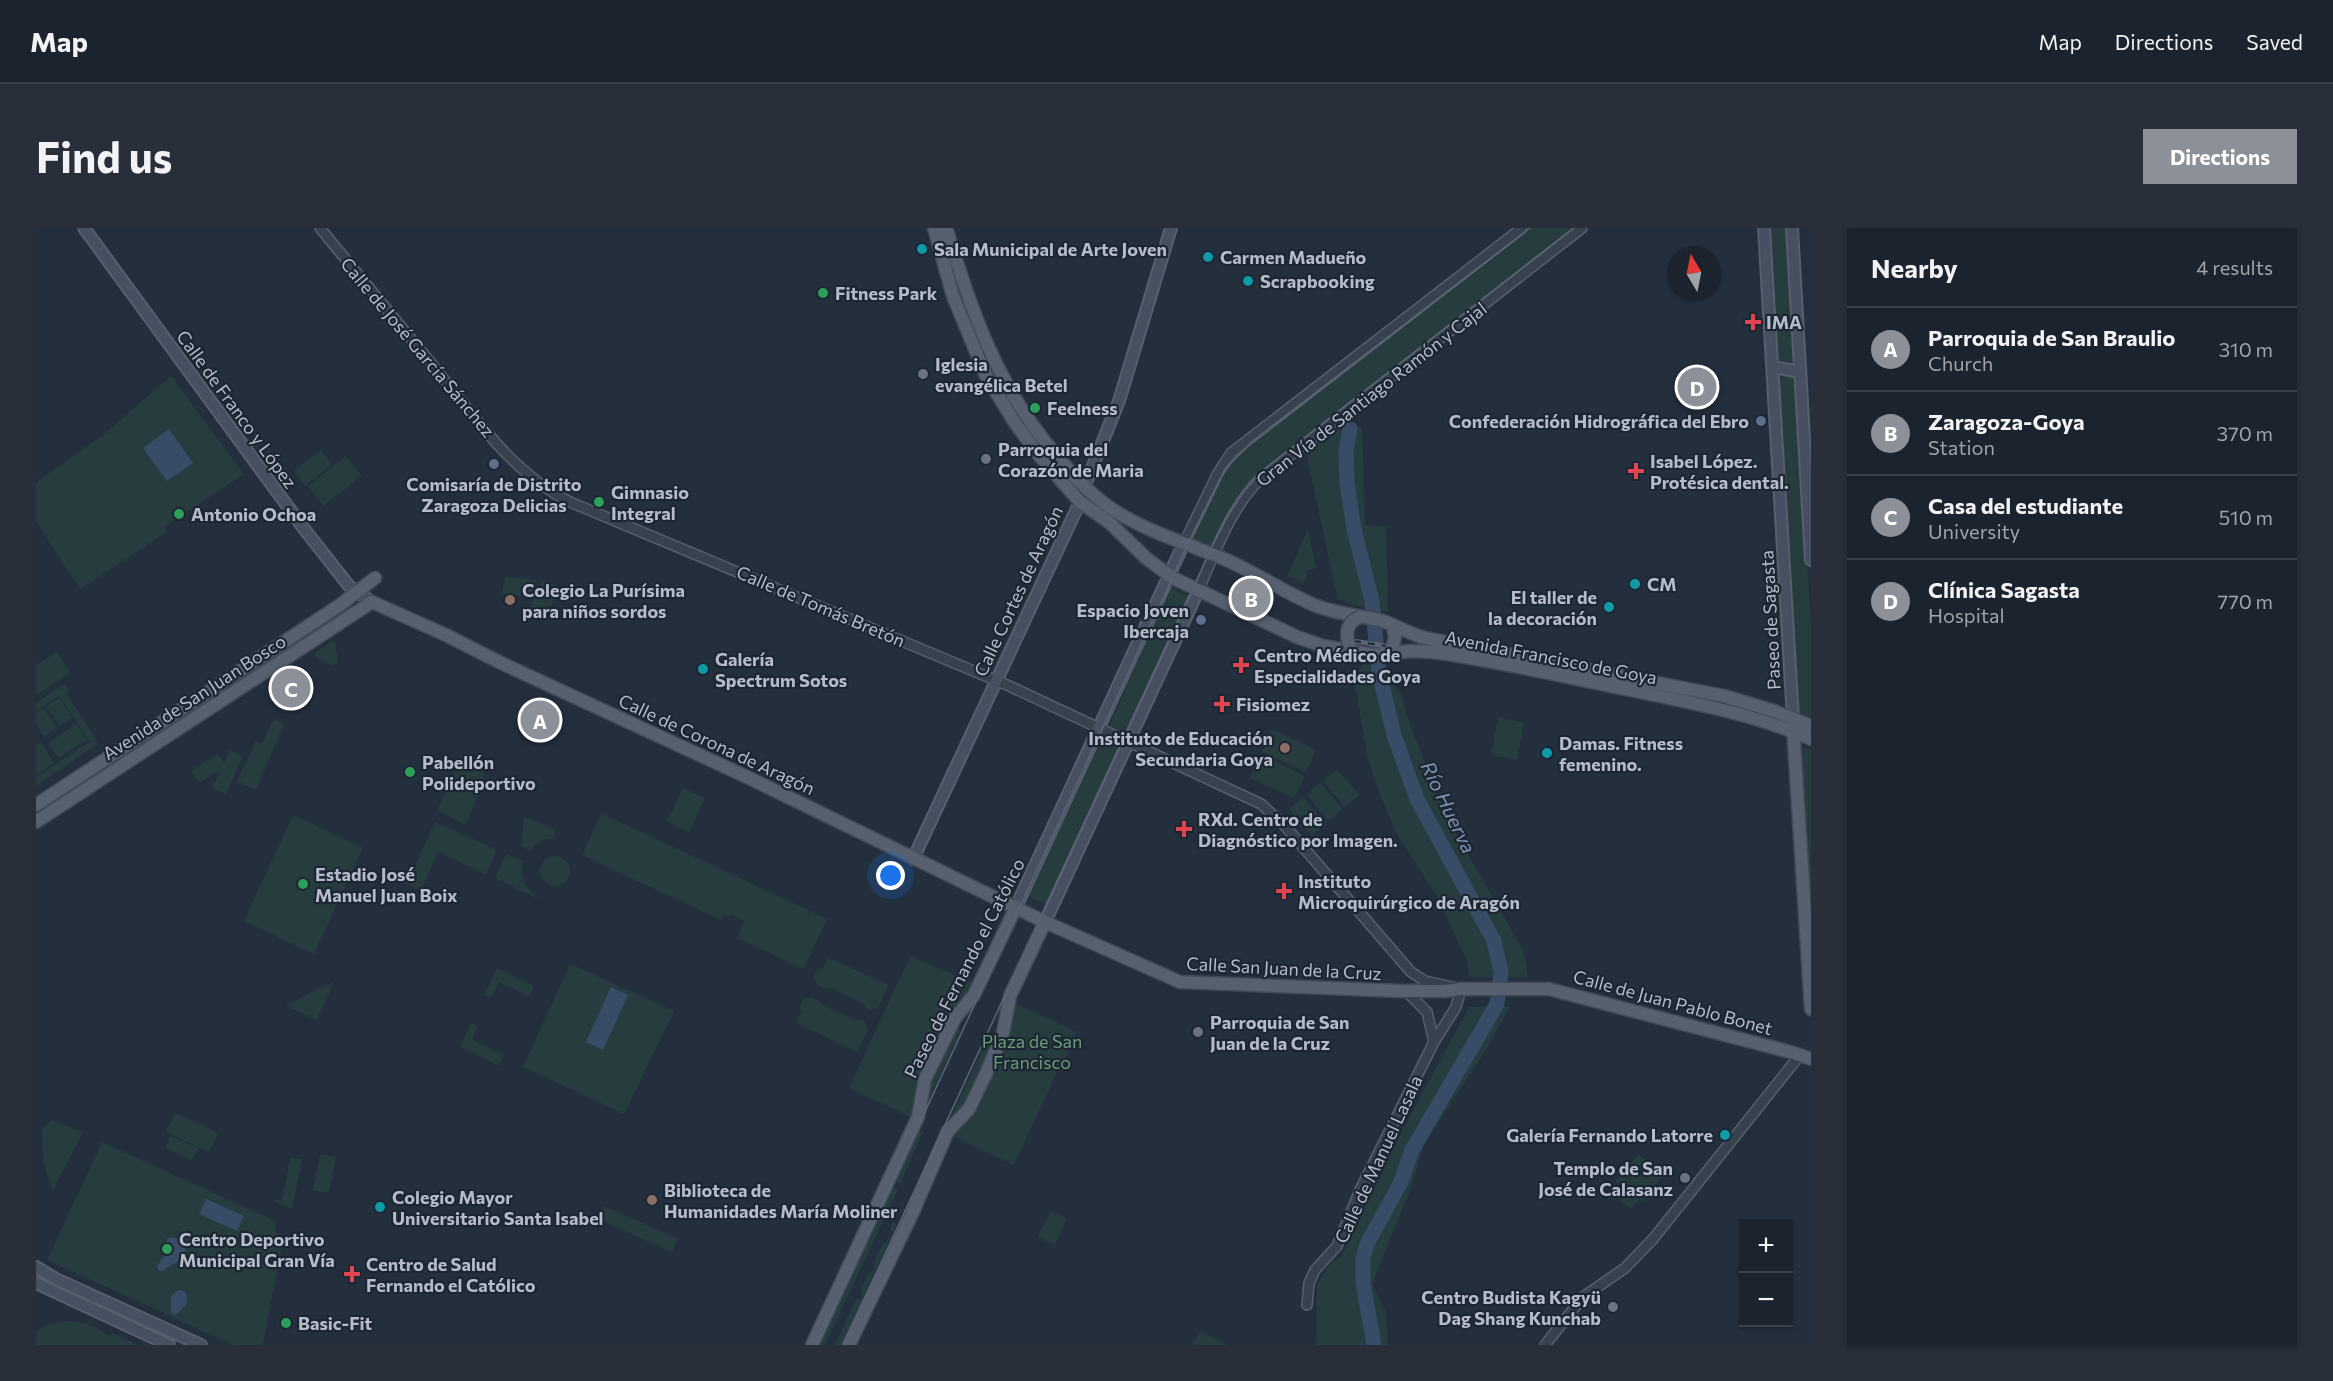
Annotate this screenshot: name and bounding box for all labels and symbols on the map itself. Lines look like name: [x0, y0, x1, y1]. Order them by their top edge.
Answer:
place label: Sala Municipal de Arte Joven: [934, 238, 1167, 260]
marker: Sala Municipal de Arte Joven: [915, 242, 929, 256]
place label: Carmen Madueño: [1220, 246, 1367, 268]
north arrow: [1667, 246, 1721, 300]
marker: Carmen Madueño: [1201, 250, 1215, 264]
street label: Calle de José García Sánchez: [336, 253, 500, 441]
place label: Scrapbooking: [1260, 270, 1375, 292]
marker: Scrapbooking: [1241, 274, 1255, 288]
place label: Fitness Park: [835, 282, 938, 304]
marker: Fitness Park: [816, 286, 830, 300]
street label: Gran Vía de Santiago Ramón y Cajal: [1251, 297, 1491, 491]
place label: IMA: [1766, 311, 1802, 333]
marker: IMA: [1744, 313, 1762, 331]
street label: Calle de Franco y López: [172, 326, 302, 492]
place label: Iglesia evangélica Betel: [935, 353, 1068, 396]
pin: D: [1678, 364, 1716, 410]
marker: Iglesia evangélica Betel: [916, 367, 930, 381]
place label: Feelness: [1047, 397, 1118, 419]
marker: Feelness: [1028, 401, 1042, 415]
place label: Confederación Hidrográfica del Ebro: [1449, 410, 1749, 432]
marker: Confederación Hidrográfica del Ebro: [1754, 414, 1768, 428]
place label: Parroquia del Corazón de Maria: [998, 438, 1144, 481]
place label: Isabel López. Protésica dental.: [1650, 450, 1789, 493]
marker: Parroquia del Corazón de Maria: [979, 452, 993, 466]
marker: Comisaría de Distrito Zaragoza Delicias: [487, 457, 501, 471]
marker: Isabel López. Protésica dental.: [1627, 462, 1645, 480]
place label: Comisaría de Distrito Zaragoza Delicias: [406, 473, 582, 516]
place label: Gimnasio Integral: [611, 481, 689, 524]
marker: Gimnasio Integral: [592, 495, 606, 509]
street label: Calle Cortes de Aragón: [969, 502, 1067, 680]
place label: Antonio Ochoa: [191, 503, 316, 525]
marker: Antonio Ochoa: [172, 507, 186, 521]
street label: Paseo de Sagasta: [1755, 550, 1785, 690]
street label: Calle de Tomás Bretón: [733, 561, 909, 651]
place label: CM: [1647, 573, 1677, 595]
pin: B: [1232, 576, 1270, 620]
marker: CM: [1628, 577, 1642, 591]
place label: Colegio La Purísima para niños sordos: [522, 579, 685, 622]
place label: El taller de la decoración: [1488, 586, 1597, 629]
marker: Colegio La Purísima para niños sordos: [503, 593, 517, 607]
place label: Espacio Joven Ibercaja: [1077, 599, 1189, 642]
marker: El taller de la decoración: [1602, 600, 1616, 614]
marker: Espacio Joven Ibercaja: [1194, 613, 1208, 627]
street label: Avenida Francisco de Goya: [1443, 626, 1659, 688]
street label: Avenida de San Juan Bosco: [98, 630, 290, 764]
place label: Centro Médico de Especialidades Goya: [1254, 644, 1421, 687]
place label: Galería Spectrum Sotos: [715, 648, 847, 691]
marker: Centro Médico de Especialidades Goya: [1232, 656, 1250, 674]
marker: Galería Spectrum Sotos: [696, 662, 710, 676]
pin: C: [272, 666, 310, 710]
street label: Calle de Corona de Aragón: [615, 689, 819, 799]
place label: Fisiomez: [1236, 693, 1310, 715]
marker: Fisiomez: [1213, 695, 1231, 713]
pin: A: [520, 698, 560, 742]
place label: Instituto de Educación Secundaria Goya: [1088, 727, 1273, 770]
place label: Damas. Fitness femenino.: [1559, 732, 1683, 775]
marker: Instituto de Educación Secundaria Goya: [1278, 741, 1292, 755]
marker: Damas. Fitness femenino.: [1540, 746, 1554, 760]
place label: Pabellón Polideportivo: [422, 751, 536, 794]
water label: Río Huerva: [1416, 757, 1482, 857]
marker: Pabellón Polideportivo: [403, 765, 417, 779]
place label: RXd. Centro de Diagnóstico por Imagen.: [1198, 808, 1398, 851]
marker: RXd. Centro de Diagnóstico por Imagen.: [1175, 820, 1193, 838]
street label: Paseo de Fernando el Católico: [899, 855, 1029, 1081]
your location: [876, 861, 905, 890]
place label: Estadio José Manuel Juan Boix: [315, 863, 457, 906]
place label: Instituto Microquirúrgico de Aragón: [1298, 870, 1520, 913]
marker: Estadio José Manuel Juan Boix: [296, 877, 310, 891]
marker: Instituto Microquirúrgico de Aragón: [1275, 882, 1293, 900]
street label: Calle San Juan de la Cruz: [1186, 952, 1382, 984]
street label: Calle de Juan Pablo Bonet: [1571, 965, 1775, 1039]
place label: Parroquia de San Juan de la Cruz: [1210, 1011, 1349, 1054]
marker: Parroquia de San Juan de la Cruz: [1191, 1025, 1205, 1039]
park label: Plaza de San Francisco: [982, 1030, 1082, 1073]
street label: Calle de Manuel Lasala: [1329, 1072, 1427, 1246]
place label: Galería Fernando Latorre: [1506, 1124, 1713, 1146]
marker: Galería Fernando Latorre: [1718, 1128, 1732, 1142]
place label: Templo de San José de Calasanz: [1538, 1157, 1673, 1200]
marker: Templo de San José de Calasanz: [1678, 1171, 1692, 1185]
place label: Biblioteca de Humanidades María Moliner: [664, 1179, 898, 1222]
place label: Colegio Mayor Universitario Santa Isabel: [392, 1186, 604, 1229]
marker: Biblioteca de Humanidades María Moliner: [645, 1193, 659, 1207]
marker: Colegio Mayor Universitario Santa Isabel: [373, 1200, 387, 1214]
place label: Centro Deportivo Municipal Gran Vía: [179, 1228, 335, 1271]
marker: Centro Deportivo Municipal Gran Vía: [160, 1242, 174, 1256]
place label: Centro de Salud Fernando el Católico: [366, 1253, 536, 1296]
marker: Centro de Salud Fernando el Católico: [343, 1265, 361, 1283]
place label: Centro Budista Kagyü Dag Shang Kunchab: [1421, 1286, 1601, 1329]
marker: Centro Budista Kagyü Dag Shang Kunchab: [1606, 1300, 1620, 1314]
place label: Basic-Fit: [298, 1312, 373, 1334]
marker: Basic-Fit: [279, 1316, 293, 1330]

